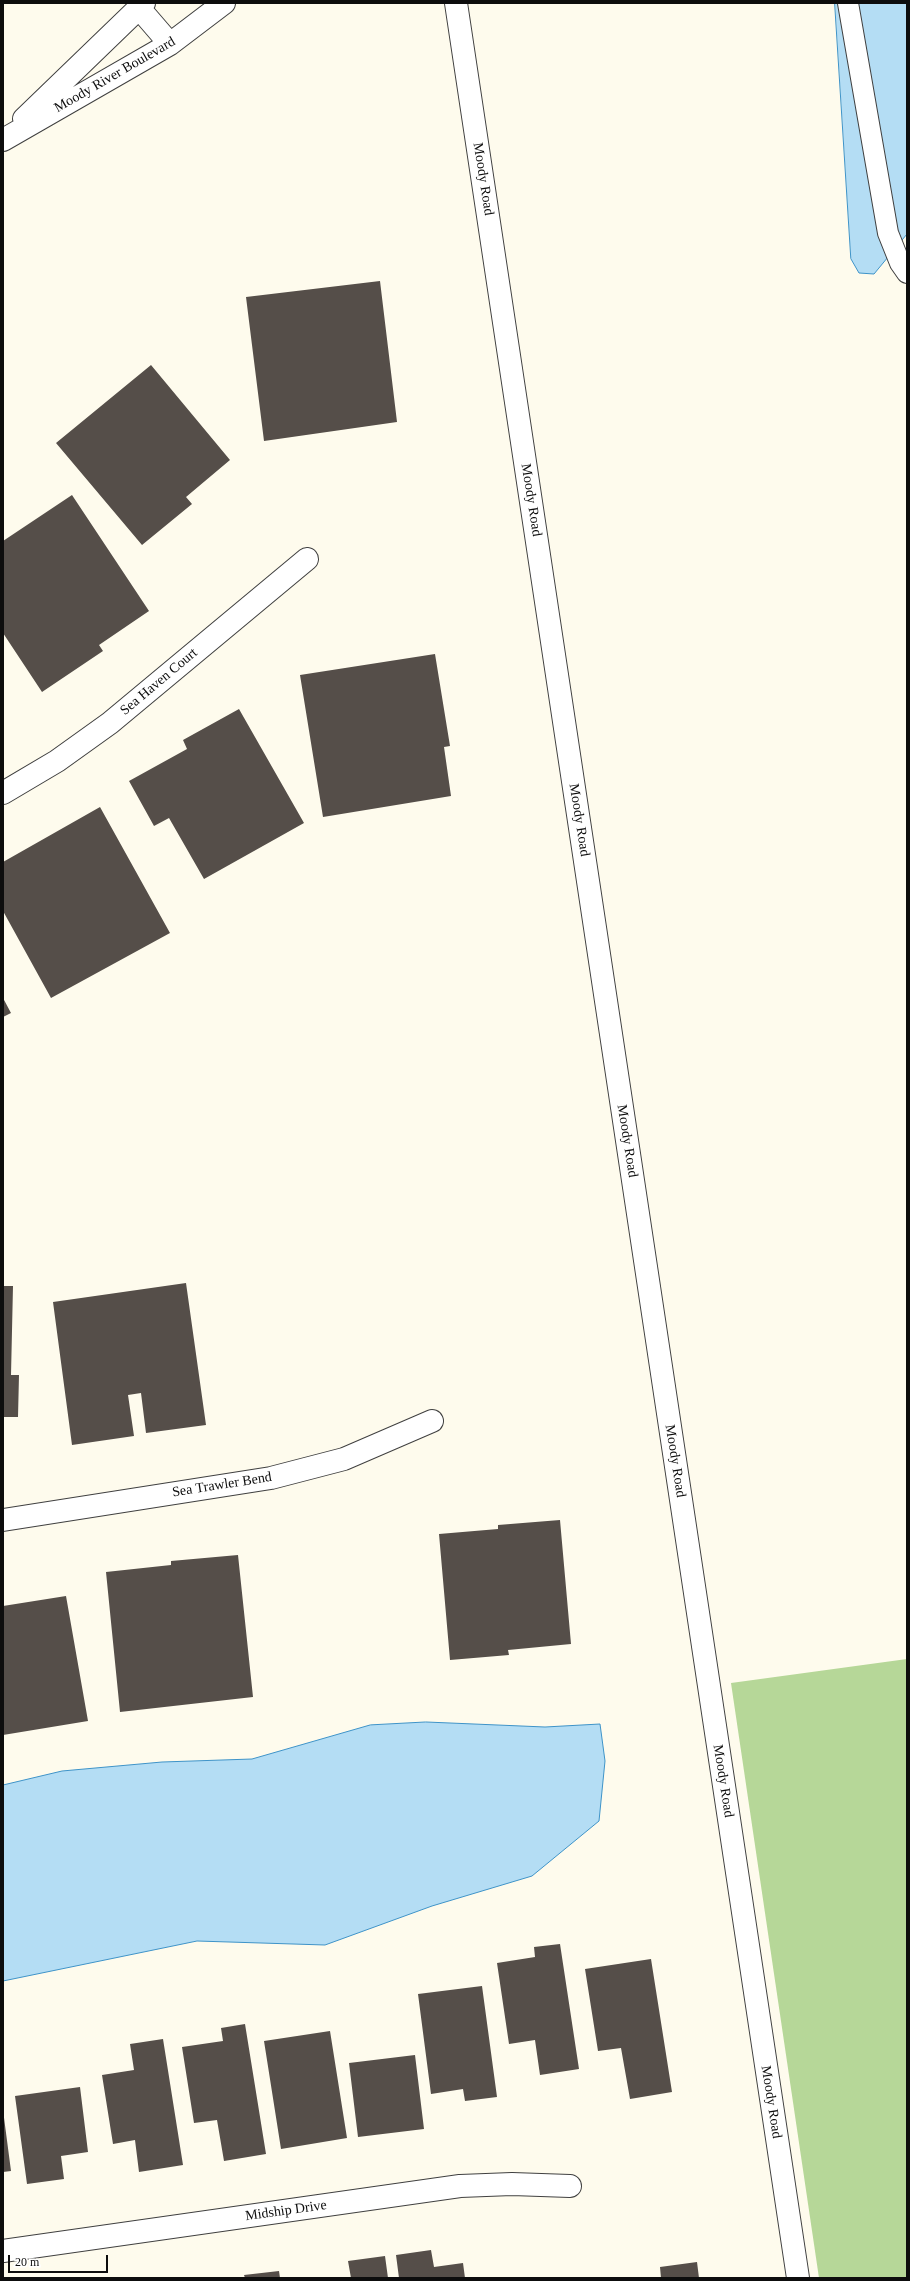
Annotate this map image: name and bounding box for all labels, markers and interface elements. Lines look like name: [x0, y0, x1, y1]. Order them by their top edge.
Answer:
street label: Moody River Boulevard: [52, 34, 178, 116]
street label: Moody Road: [469, 141, 497, 217]
street label: Moody Road: [517, 462, 545, 538]
street label: Sea Haven Court: [117, 645, 201, 719]
street label: Moody Road: [565, 782, 593, 858]
street label: Moody Road: [613, 1103, 641, 1179]
street label: Moody Road: [661, 1423, 689, 1499]
street label: Sea Trawler Bend: [171, 1469, 273, 1501]
street label: Moody Road: [709, 1743, 737, 1819]
street label: Moody Road: [757, 2064, 785, 2140]
street label: Midship Drive: [244, 2197, 328, 2225]
scale bar: [10, 2247, 110, 2273]
text: 20 m: [15, 2255, 39, 2269]

